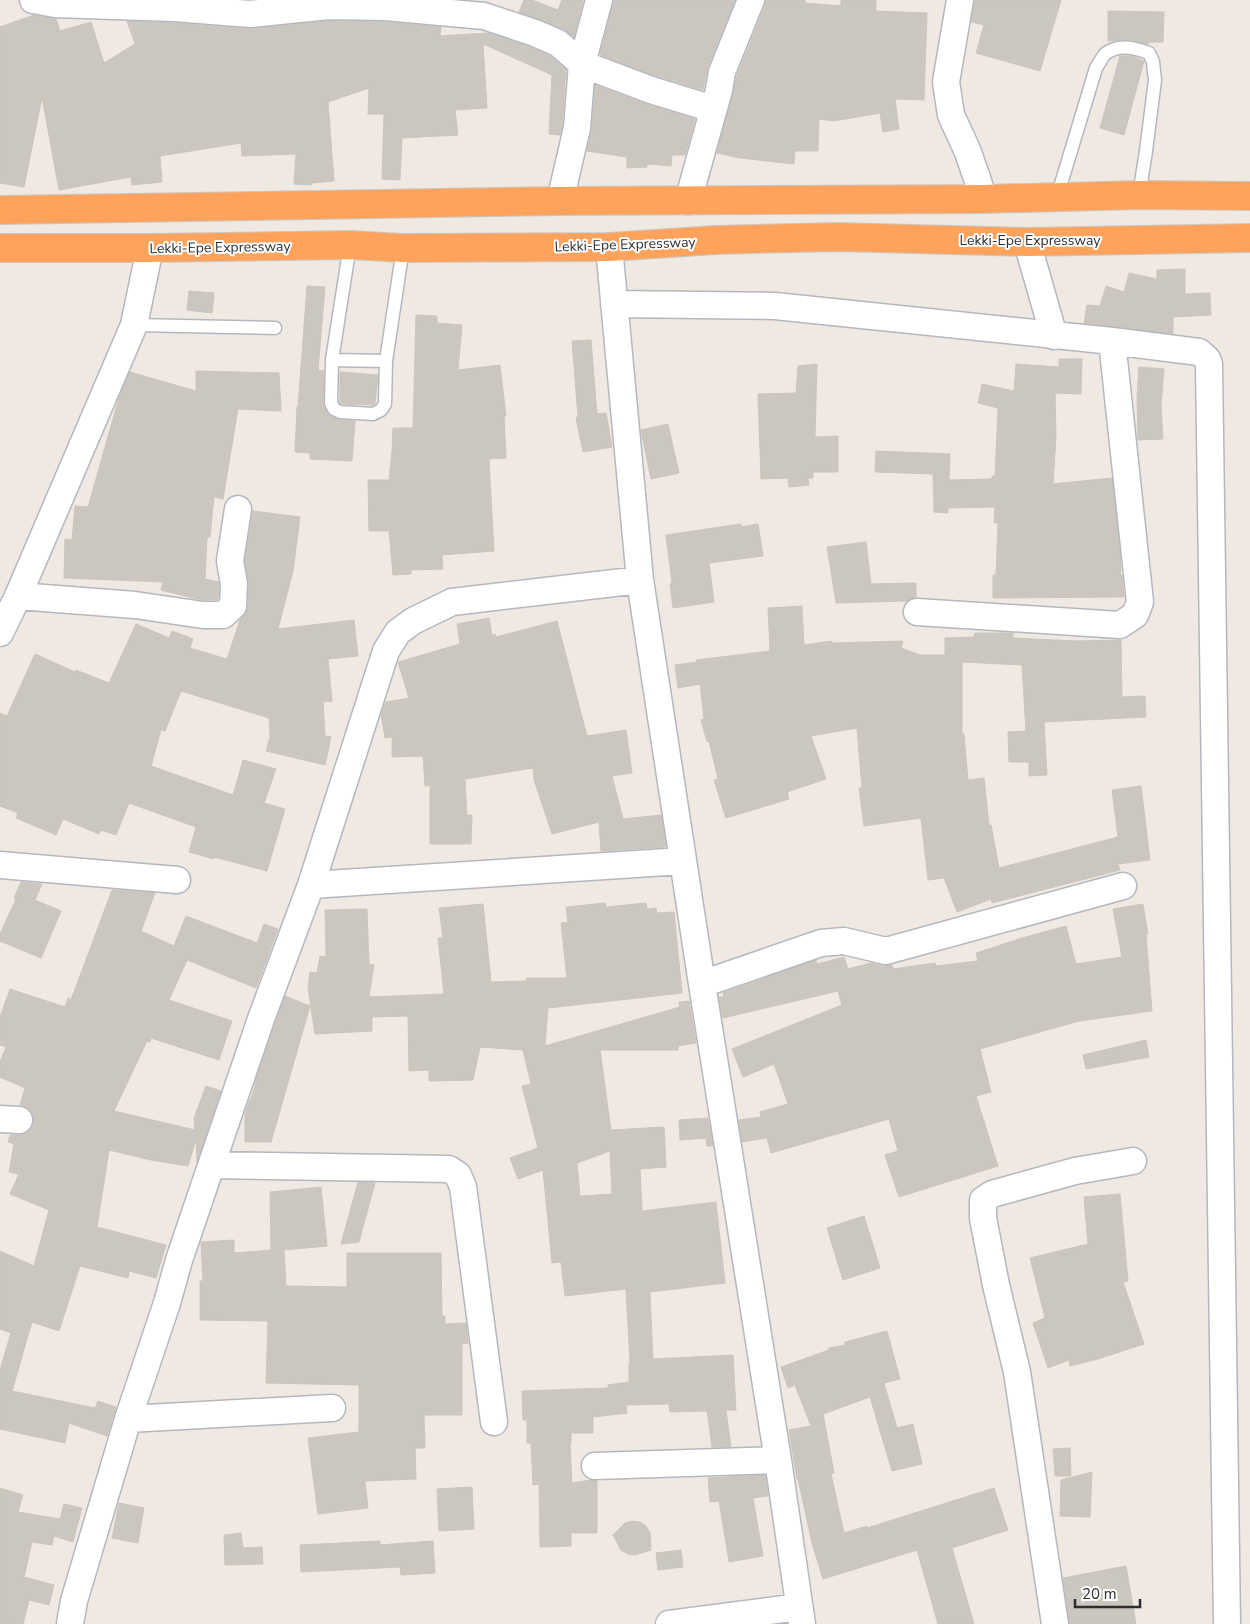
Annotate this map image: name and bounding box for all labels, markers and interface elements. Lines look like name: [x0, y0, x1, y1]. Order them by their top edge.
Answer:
street label: Lekki-Epe Expressway: [959, 231, 1101, 250]
street label: Lekki-Epe Expressway: [554, 233, 697, 256]
street label: Lekki-Epe Expressway: [149, 237, 292, 258]
scale bar: [1075, 1576, 1140, 1608]
text: 20 m: [1082, 1584, 1117, 1604]

